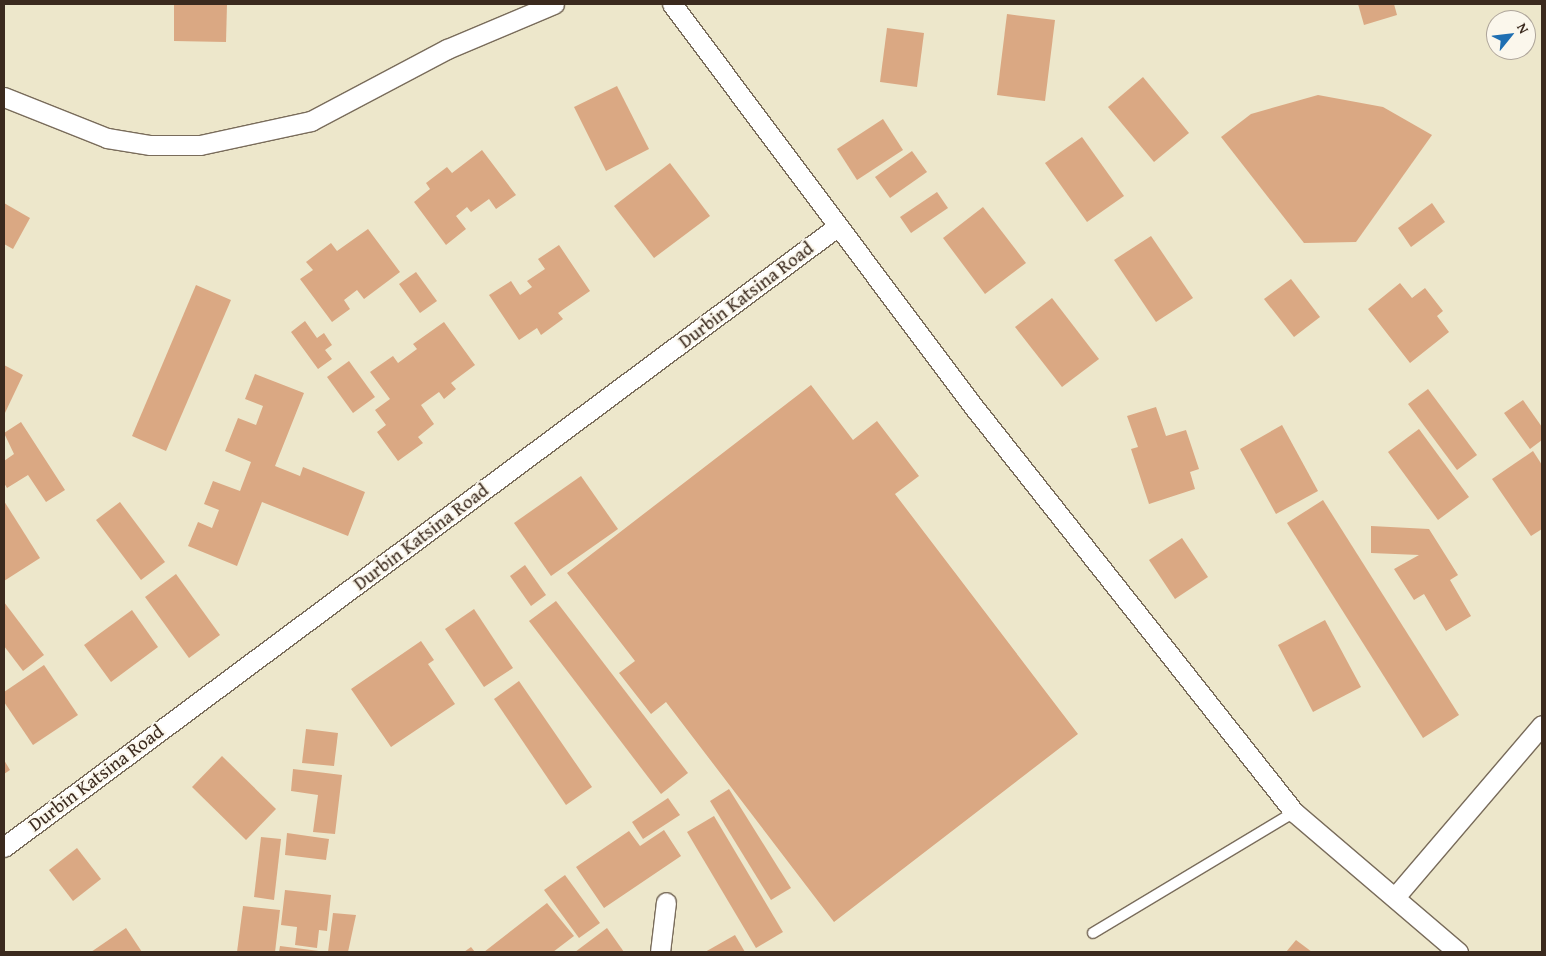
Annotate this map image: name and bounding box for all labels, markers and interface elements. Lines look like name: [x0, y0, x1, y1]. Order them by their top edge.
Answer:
north arrow: [1486, 10, 1536, 60]
text: N: [1512, 19, 1534, 37]
street label: Durbin Katsina Road: [674, 237, 818, 353]
street label: Durbin Katsina Road: [349, 479, 493, 595]
street label: Durbin Katsina Road: [24, 720, 168, 836]

